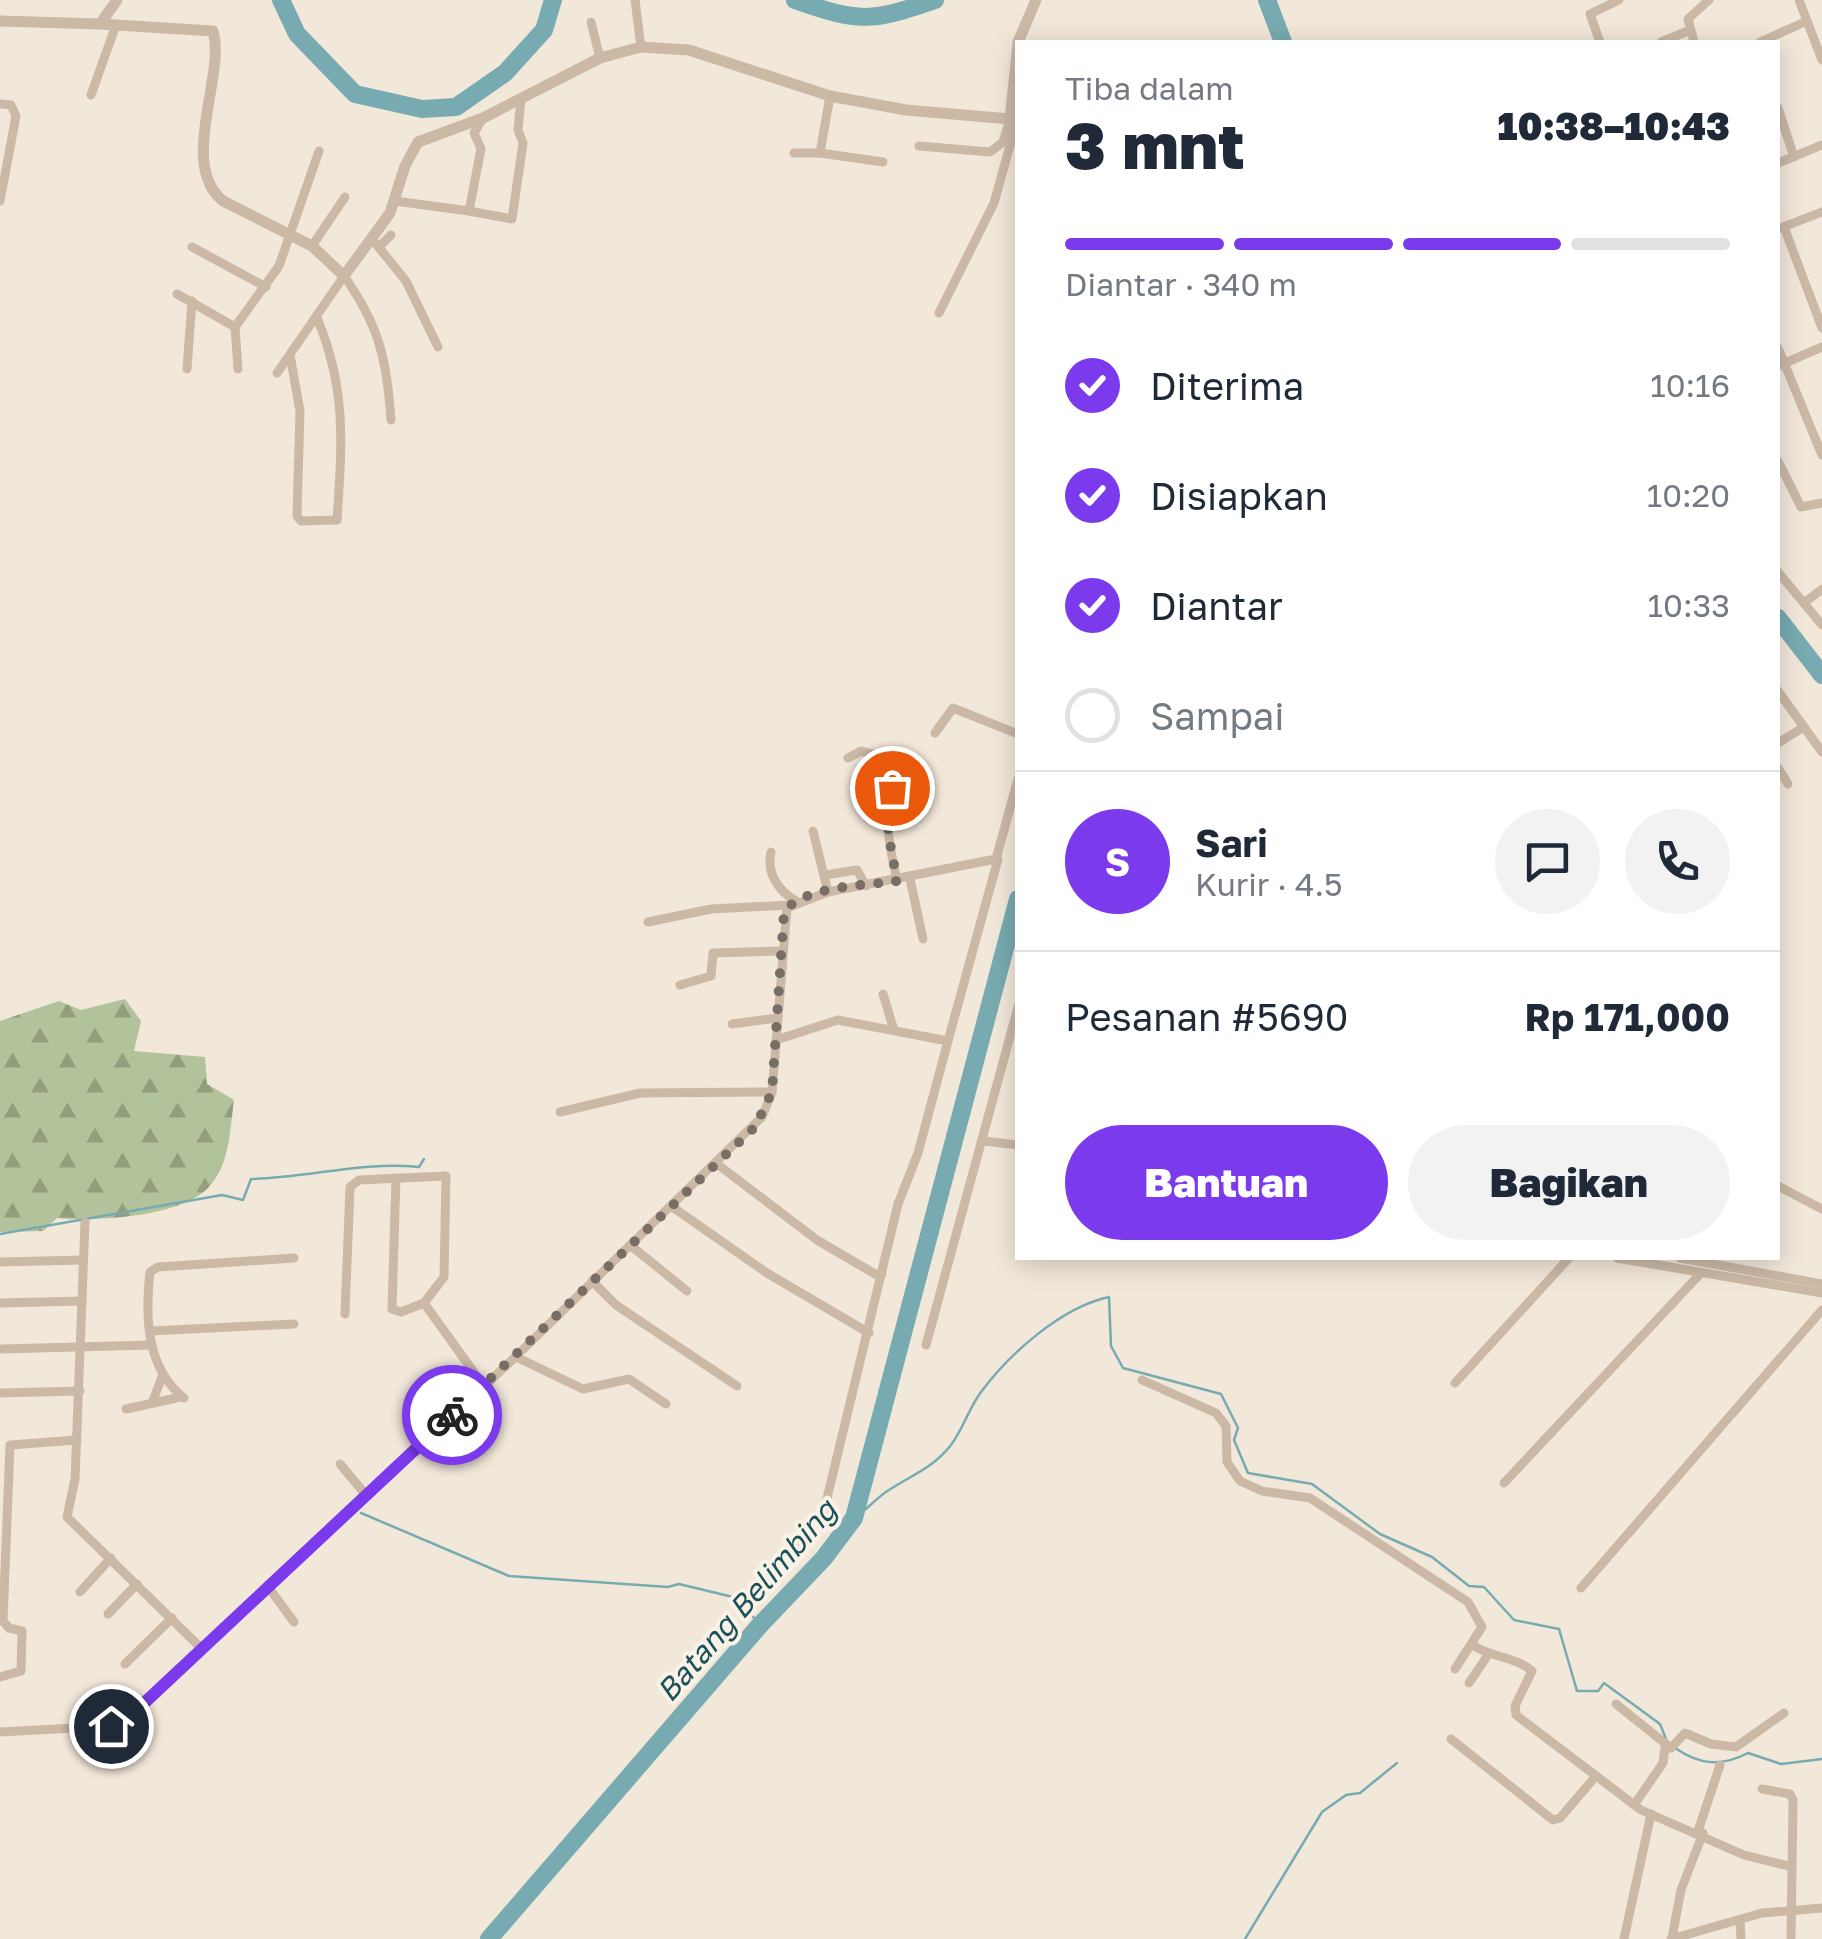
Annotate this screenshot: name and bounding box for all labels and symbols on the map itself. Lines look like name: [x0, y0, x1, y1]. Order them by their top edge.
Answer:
pin: [850, 746, 935, 831]
courier: [402, 1365, 502, 1465]
water label: Batang Belimbing: [649, 1490, 845, 1708]
pin: [69, 1684, 154, 1769]

